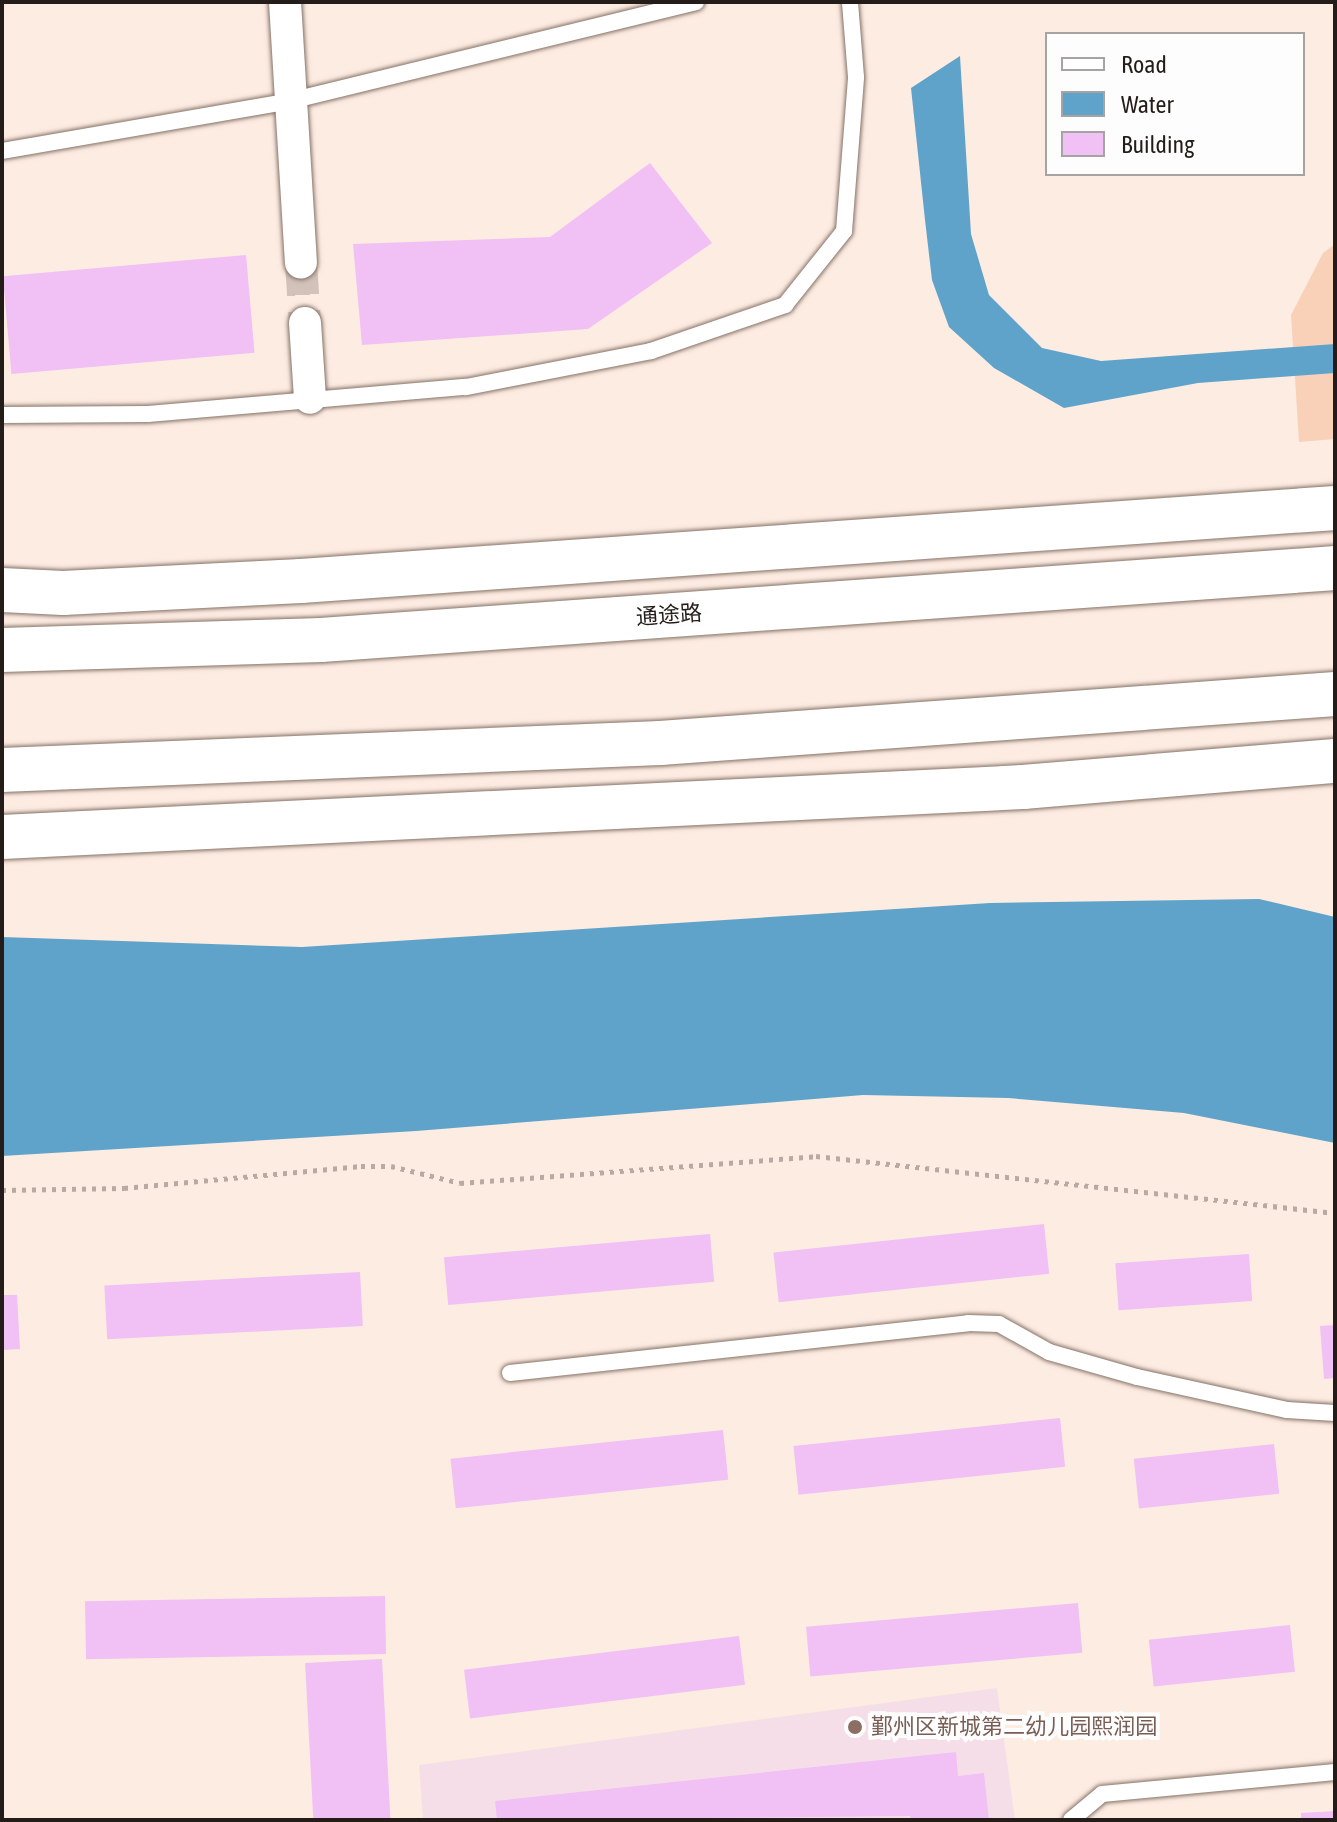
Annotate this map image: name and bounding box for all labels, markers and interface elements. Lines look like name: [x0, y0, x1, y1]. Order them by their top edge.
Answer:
legend: [1045, 32, 1305, 176]
text: Road: [1121, 51, 1167, 78]
text: Water: [1121, 91, 1174, 118]
text: Building: [1121, 131, 1194, 158]
street label: 通途路: [635, 600, 703, 630]
place label: 鄞州区新城第二幼儿园熙润园: [871, 1714, 1157, 1740]
marker: 鄞州区新城第二幼儿园熙润园: [846, 1718, 864, 1736]

